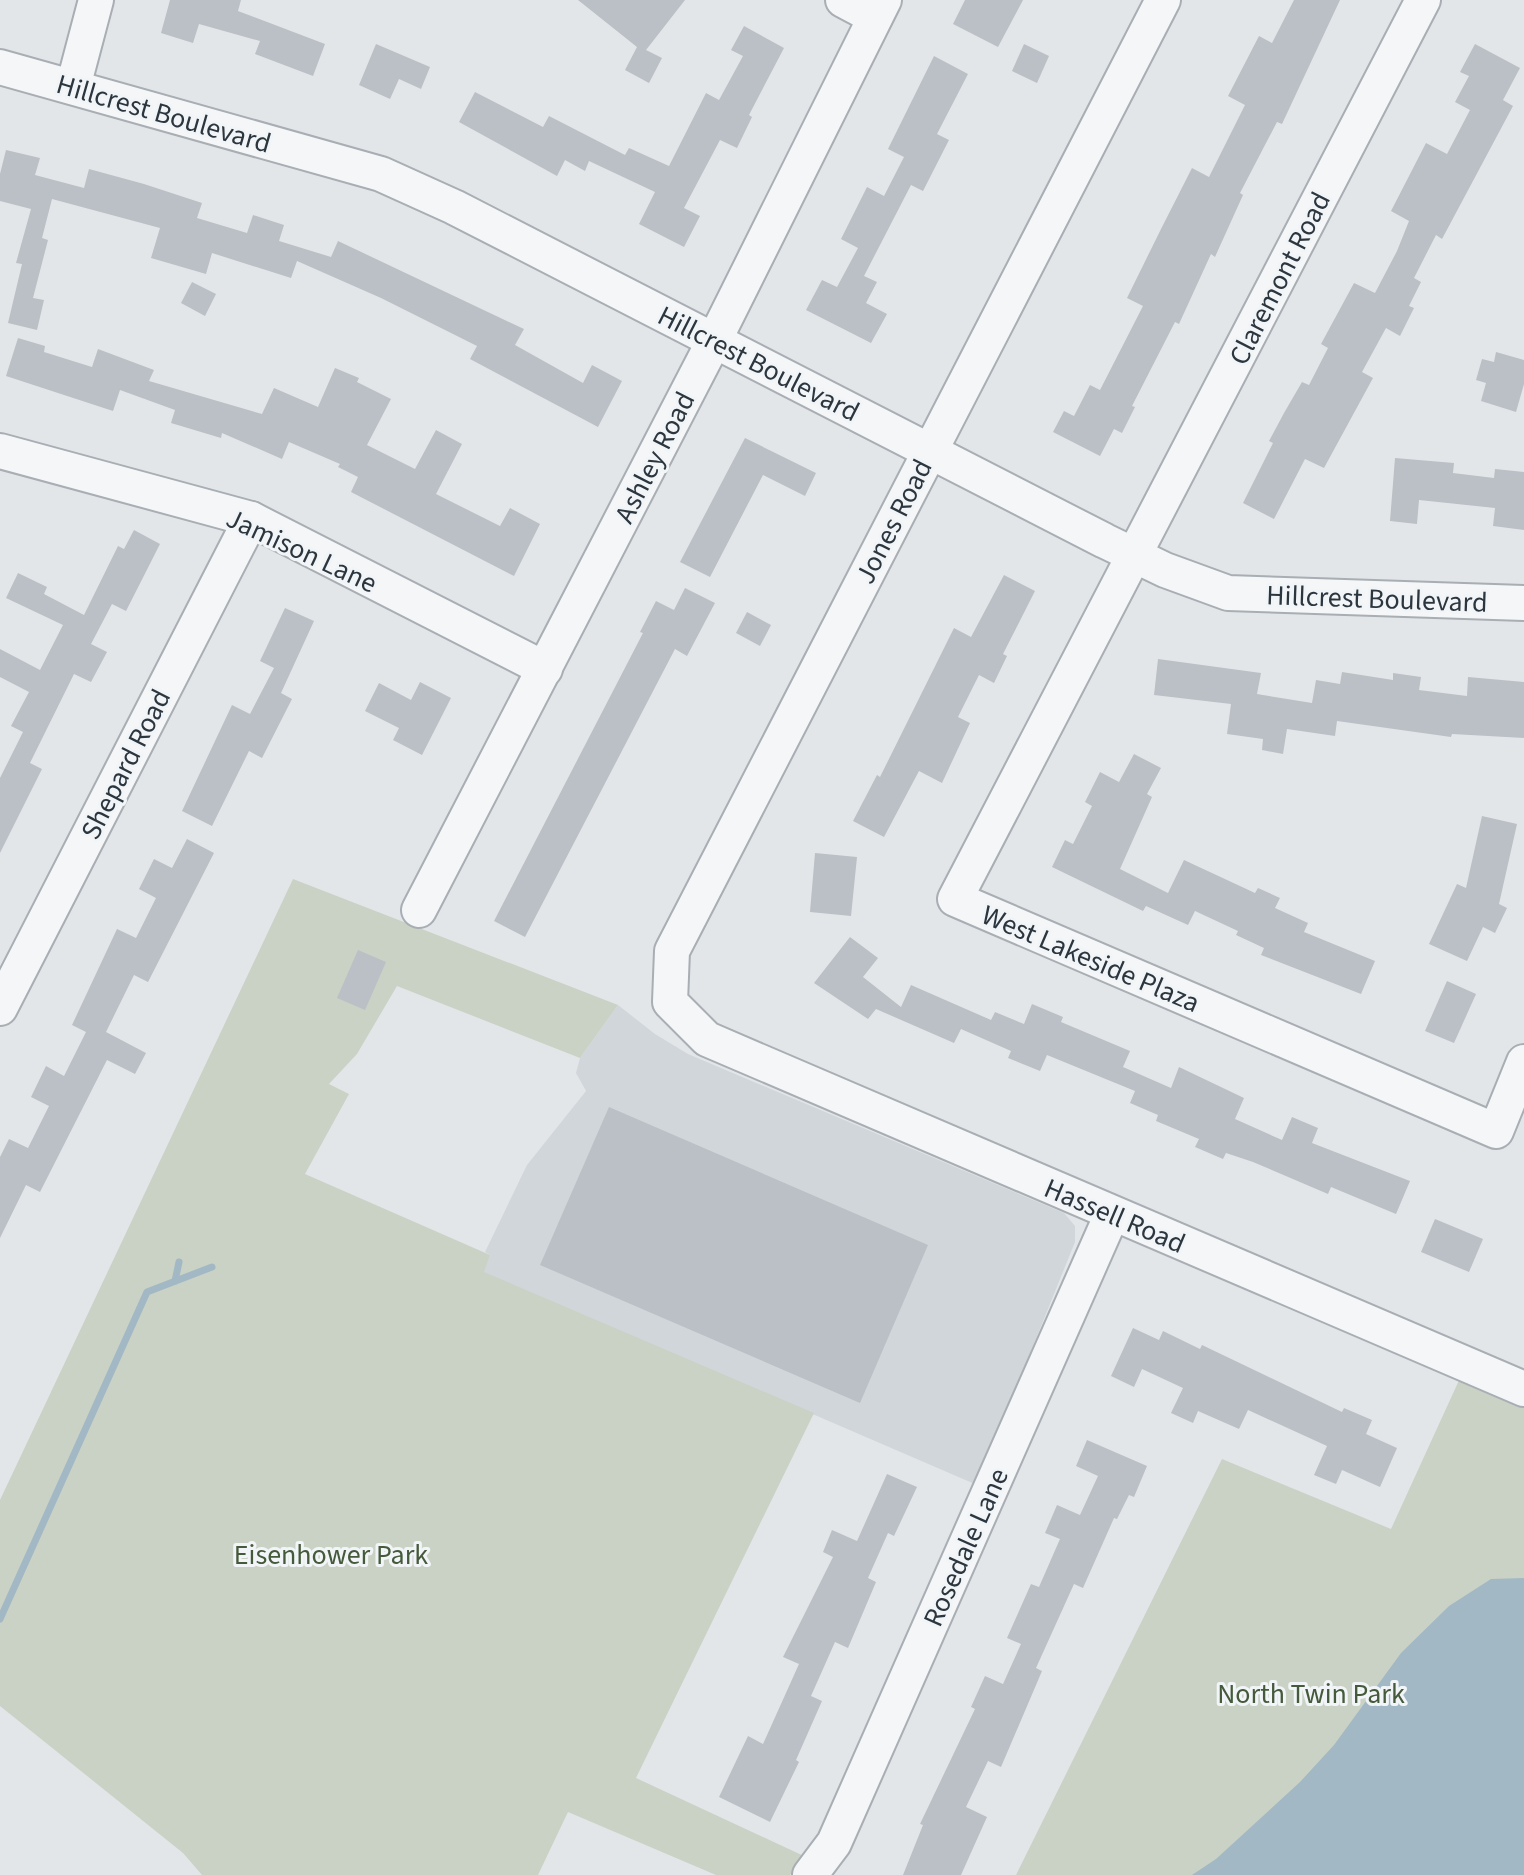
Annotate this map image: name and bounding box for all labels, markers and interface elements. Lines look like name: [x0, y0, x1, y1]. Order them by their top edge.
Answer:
street label: Hillcrest Boulevard: [52, 64, 276, 164]
street label: Claremont Road: [1219, 185, 1341, 372]
street label: Hillcrest Boulevard: [651, 296, 866, 432]
street label: Ashley Road: [605, 385, 705, 530]
street label: Jones Road: [845, 452, 942, 591]
street label: Jamison Lane: [220, 498, 384, 603]
street label: Hillcrest Boulevard: [1266, 575, 1488, 623]
street label: Shepard Road: [71, 682, 181, 847]
street label: West Lakeside Plaza: [975, 895, 1206, 1023]
street label: Hassell Road: [1038, 1168, 1191, 1264]
street label: Rosedale Lane: [913, 1462, 1019, 1633]
park label: Eisenhower Park: [234, 1535, 428, 1575]
park label: North Twin Park: [1217, 1674, 1405, 1714]

